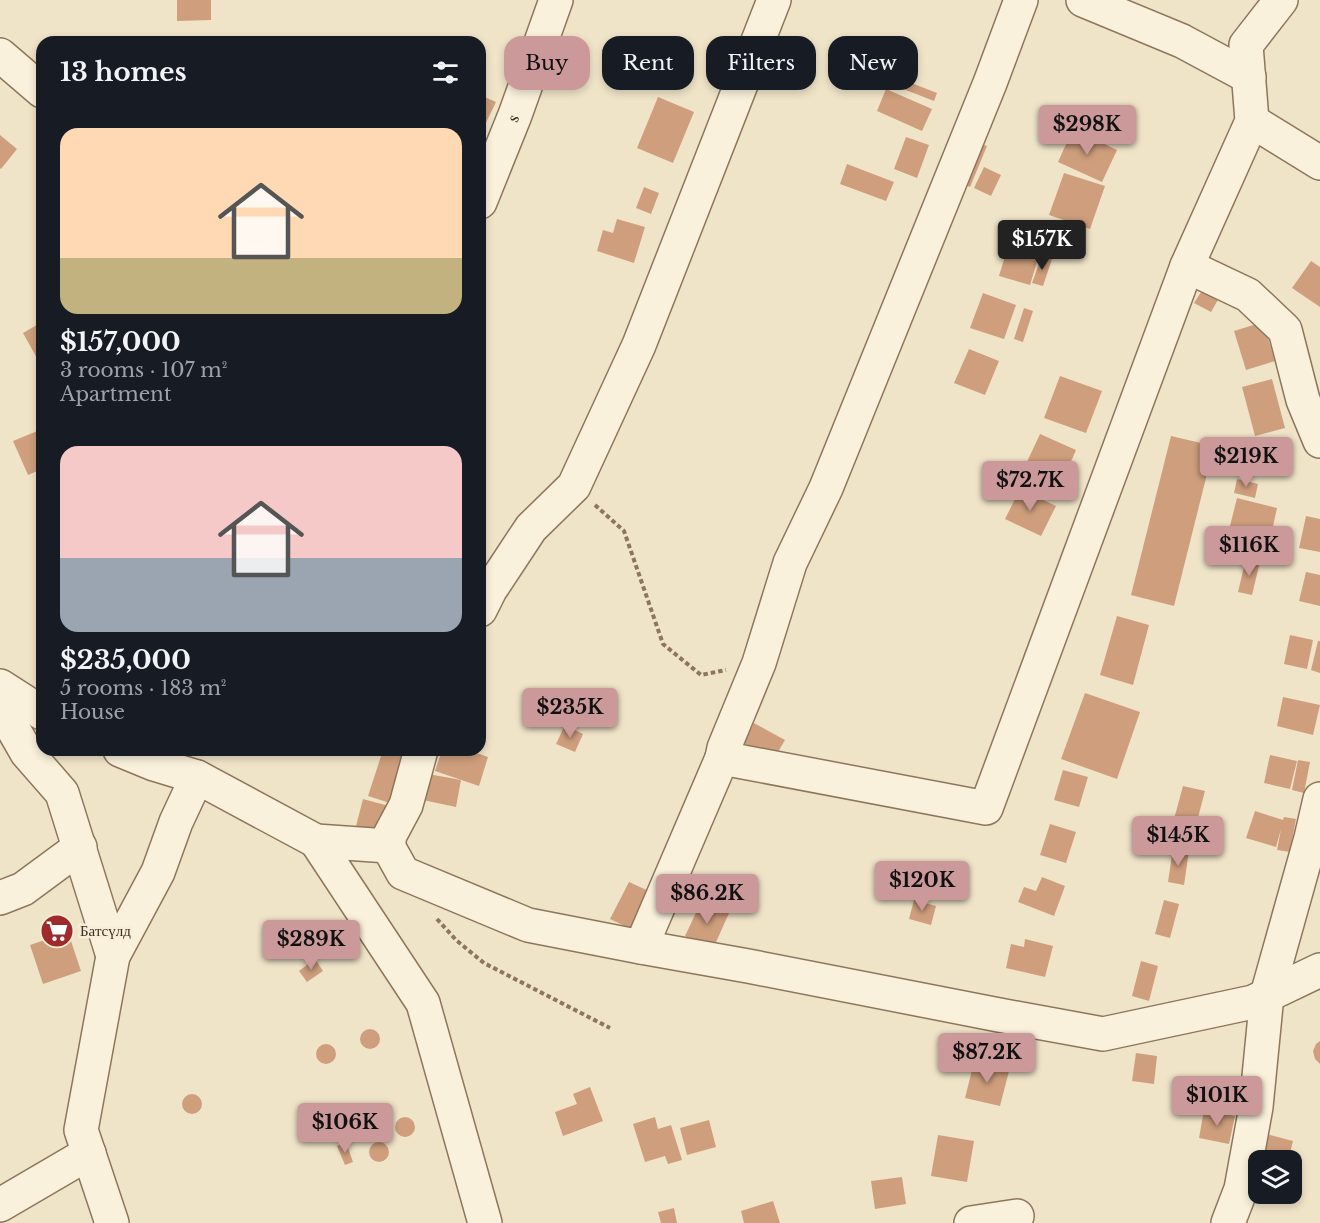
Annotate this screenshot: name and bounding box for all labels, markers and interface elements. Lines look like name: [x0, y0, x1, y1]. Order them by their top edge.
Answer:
chip: Buy: [504, 36, 590, 90]
chip: Rent: [602, 36, 694, 90]
chip: Filters: [706, 36, 816, 90]
chip: New: [828, 36, 918, 90]
text: 13 homes: [60, 56, 187, 88]
icon: filters: [429, 56, 462, 89]
pin: $298K: [1045, 105, 1129, 156]
street label: s: [503, 111, 523, 125]
text: $298K: [1053, 112, 1121, 136]
icon: home: [207, 167, 315, 275]
pin: $157K: [1000, 220, 1084, 271]
text: $157K: [1012, 227, 1072, 251]
text: $157,000: [60, 326, 181, 358]
text: 3 rooms · 107 m²: [60, 358, 227, 382]
text: Apartment: [60, 382, 171, 406]
pin: $219K: [1204, 437, 1288, 488]
text: $219K: [1214, 444, 1278, 468]
pin: $72.7K: [981, 461, 1079, 512]
text: $72.7K: [996, 468, 1064, 492]
icon: home: [207, 485, 315, 593]
pin: $116K: [1207, 526, 1291, 577]
text: $116K: [1219, 533, 1279, 557]
text: $235,000: [60, 644, 191, 676]
text: 5 rooms · 183 m²: [60, 676, 227, 700]
pin: $235K: [528, 688, 612, 739]
text: $235K: [537, 695, 603, 719]
text: House: [60, 700, 125, 724]
pin: $145K: [1136, 816, 1220, 867]
text: $145K: [1146, 823, 1210, 847]
pin: $120K: [880, 861, 964, 912]
text: $120K: [889, 868, 955, 892]
pin: $86.2K: [658, 874, 756, 925]
text: $86.2K: [670, 881, 744, 905]
supermarket icon: Батсүлд: [39, 913, 75, 949]
pin: $289K: [269, 920, 353, 971]
place label: Батсүлд: [80, 921, 131, 940]
text: $289K: [277, 927, 345, 951]
pin: $87.2K: [938, 1033, 1036, 1084]
text: $87.2K: [952, 1040, 1022, 1064]
pin: $101K: [1175, 1076, 1259, 1127]
text: $101K: [1186, 1083, 1248, 1107]
pin: $106K: [303, 1103, 387, 1154]
text: $106K: [312, 1110, 378, 1134]
map controls: [1248, 1150, 1302, 1204]
button: layers: [1248, 1150, 1302, 1204]

